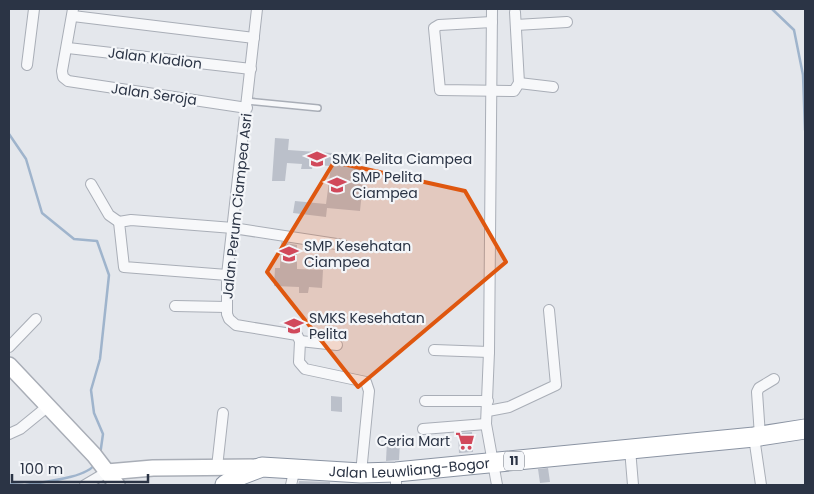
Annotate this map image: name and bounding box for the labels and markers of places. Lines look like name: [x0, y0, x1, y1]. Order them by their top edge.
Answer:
school or university icon: SMK Pelita Ciampea: [306, 148, 328, 170]
place label: SMK Pelita Ciampea: [332, 149, 472, 169]
place label: SMP Pelita Ciampea: [352, 167, 422, 203]
school or university icon: SMP Pelita Ciampea: [326, 174, 348, 196]
place label: SMP Kesehatan Ciampea: [304, 236, 411, 272]
school or university icon: SMP Kesehatan Ciampea: [278, 243, 300, 265]
place label: SMKS Kesehatan Pelita: [309, 308, 425, 344]
school or university icon: SMKS Kesehatan Pelita: [283, 315, 305, 337]
supermarket icon: Ceria Mart: [454, 430, 476, 452]
place label: Ceria Mart: [377, 431, 450, 451]

